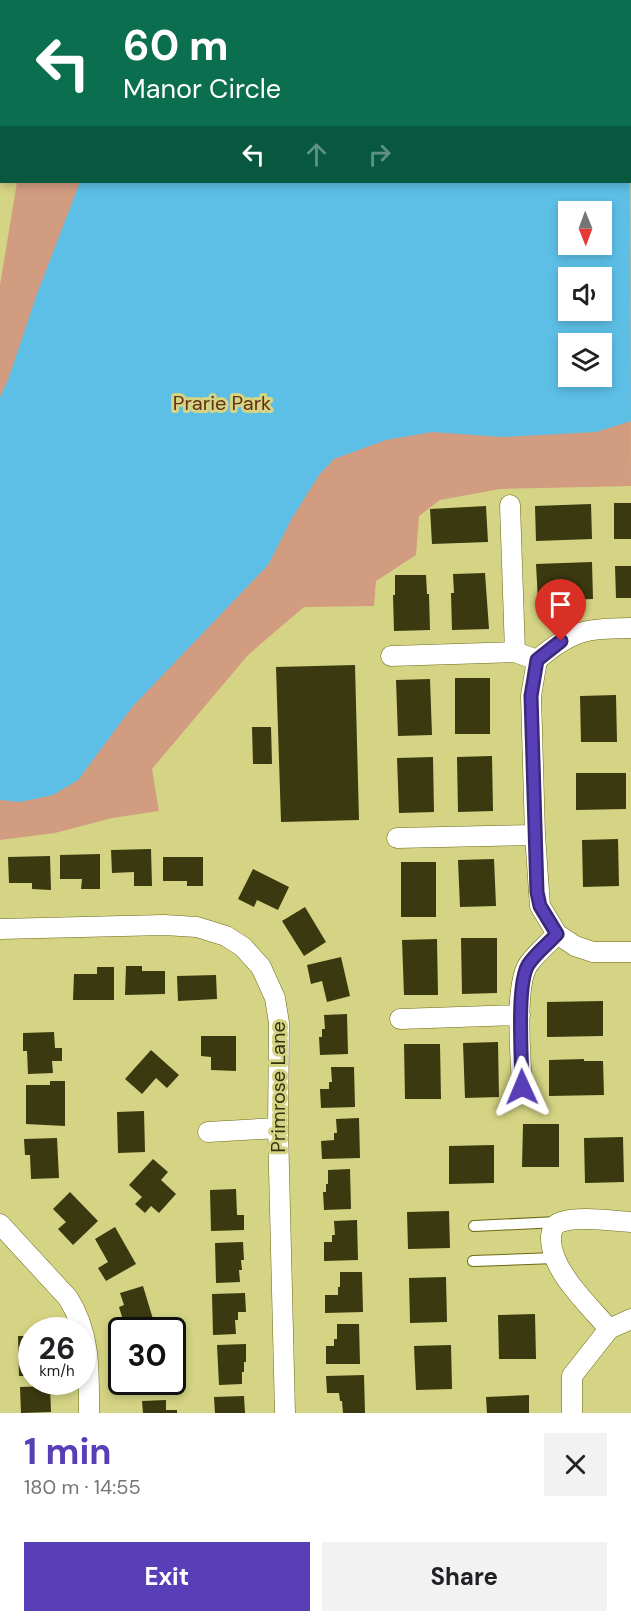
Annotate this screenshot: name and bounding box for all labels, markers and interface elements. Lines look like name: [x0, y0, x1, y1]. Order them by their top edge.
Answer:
text: 60 m: [123, 18, 229, 73]
icon: left: [24, 24, 102, 102]
text: Manor Circle: [123, 71, 281, 106]
icon: left: [237, 138, 270, 171]
icon: ahead: [300, 138, 333, 171]
icon: right: [363, 138, 396, 171]
north arrow: [558, 201, 612, 255]
map controls: [558, 201, 612, 387]
button: sound: [558, 267, 612, 321]
button: layers: [558, 333, 612, 387]
park label: Prarie Park: [173, 390, 271, 416]
pin: [535, 579, 586, 641]
icon: arrive: [544, 588, 577, 621]
street label: Primrose Lane: [265, 1021, 291, 1153]
position arrow: [490, 1055, 554, 1119]
speed limit sign: 30: [108, 1317, 186, 1395]
text: 26: [39, 1329, 75, 1368]
text: km/h: [39, 1361, 75, 1381]
text: 1 min: [24, 1428, 112, 1475]
button: close: [544, 1433, 607, 1496]
text: 180 m · 14:55: [24, 1474, 141, 1500]
button: Exit: [24, 1542, 310, 1611]
button: Share: [322, 1542, 607, 1611]

